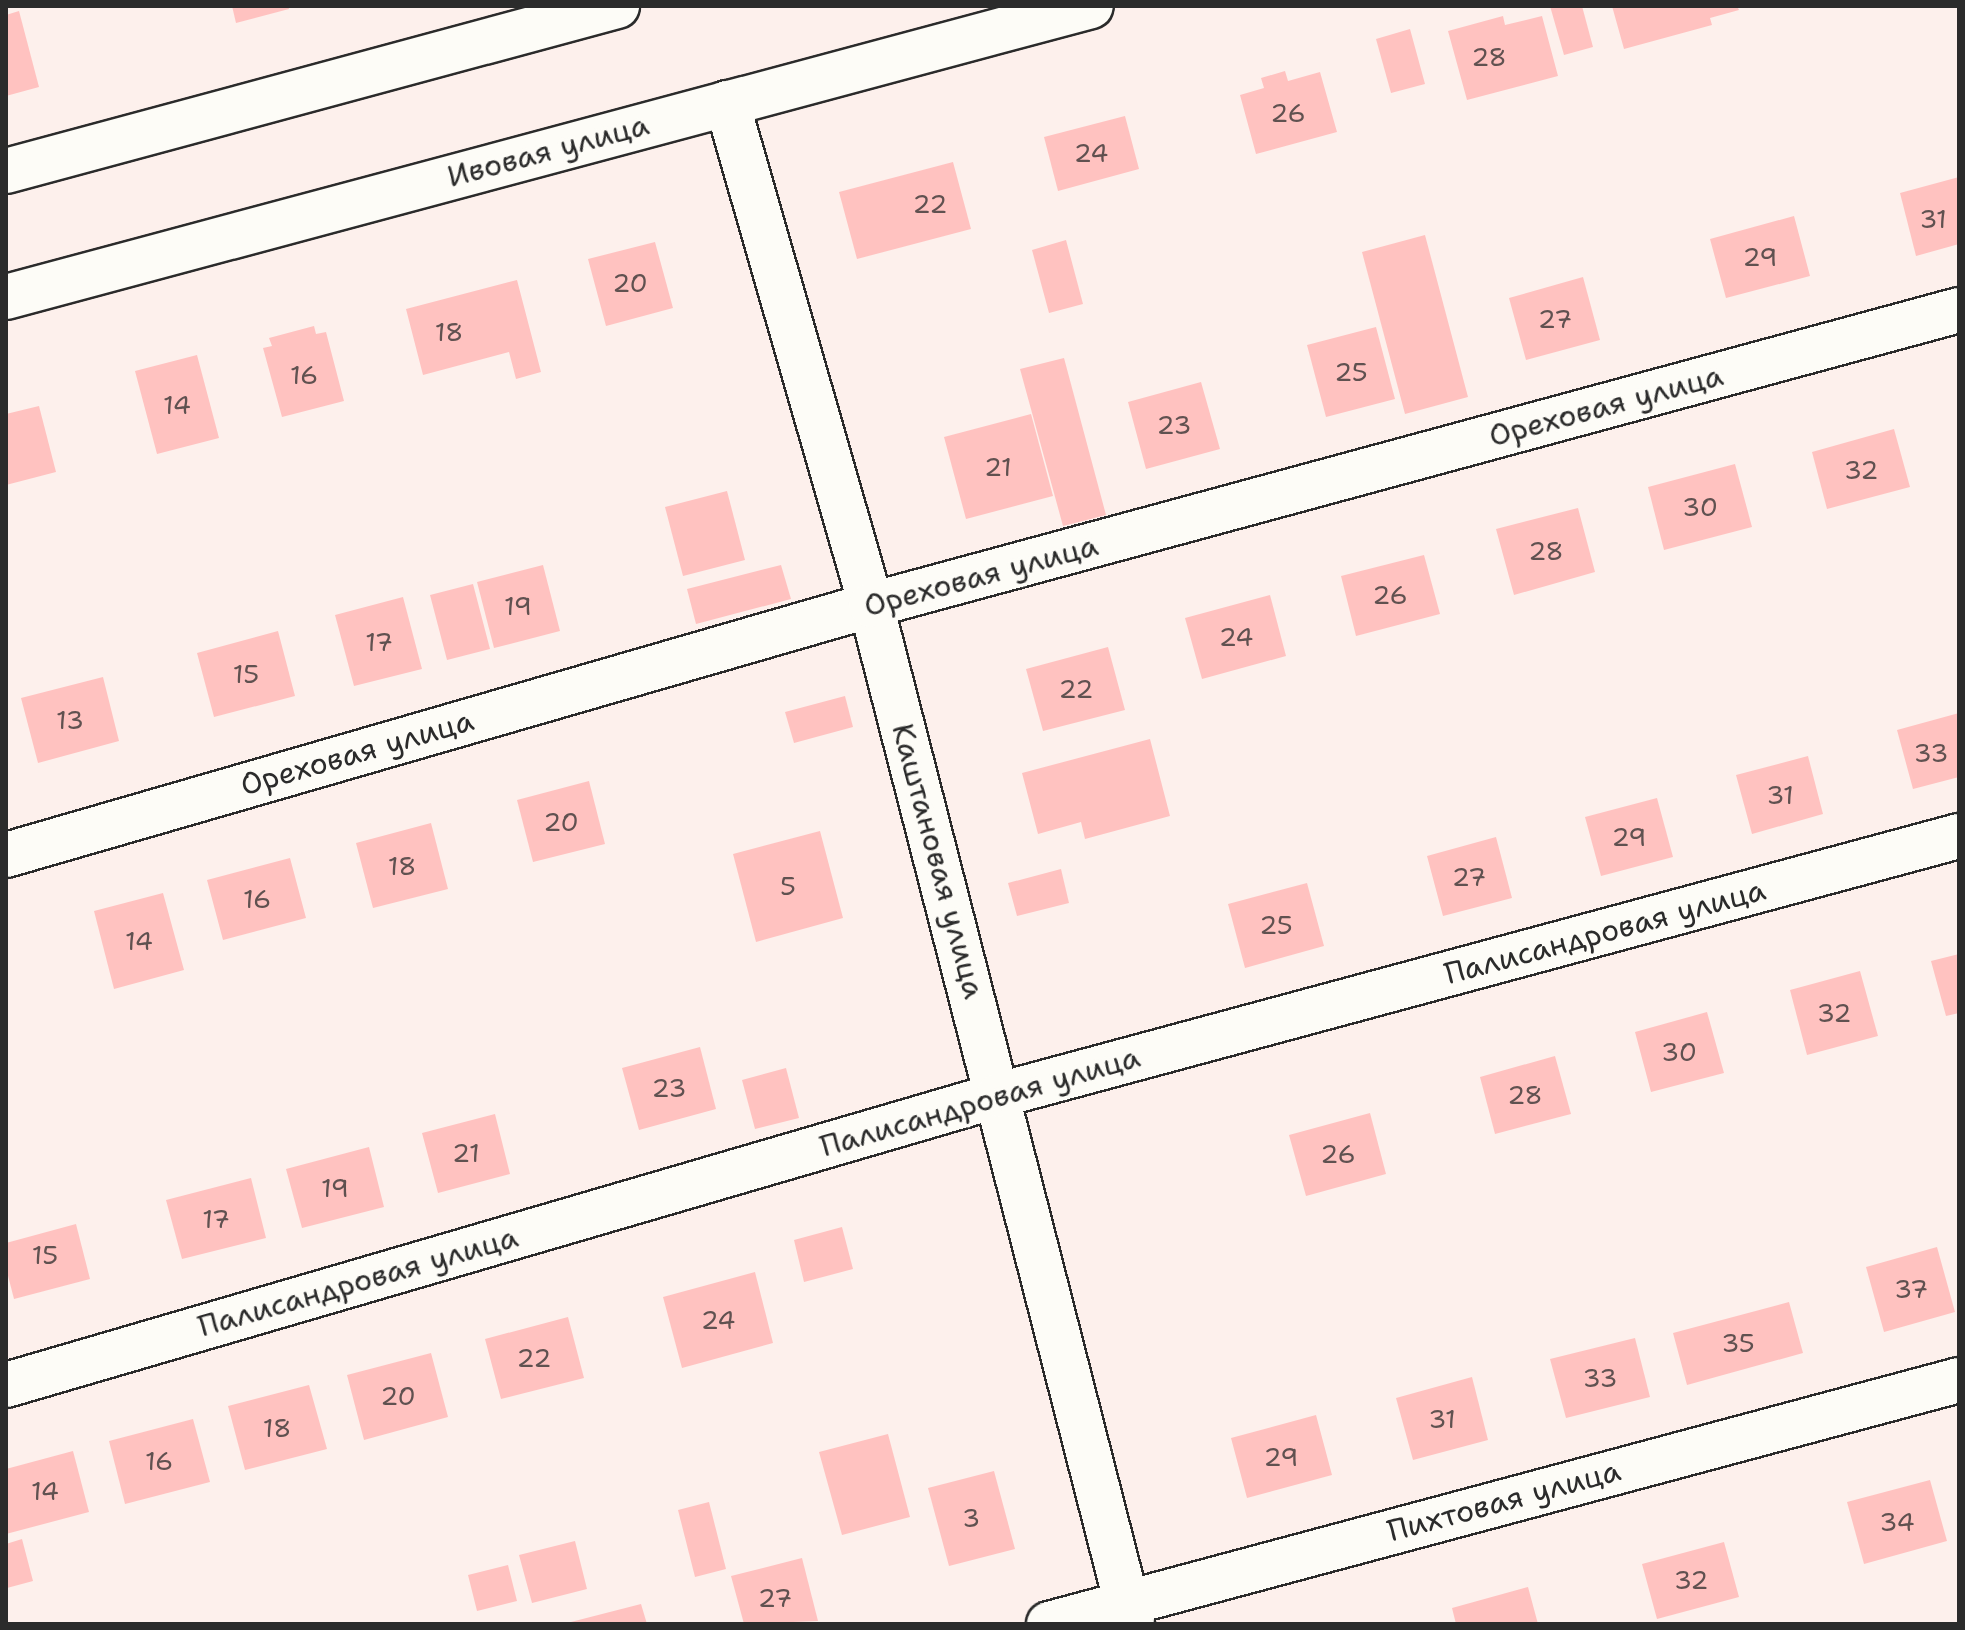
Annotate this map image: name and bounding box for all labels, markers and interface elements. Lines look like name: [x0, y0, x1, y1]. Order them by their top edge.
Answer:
house number: 28: [1471, 41, 1507, 73]
house number: 26: [1270, 97, 1306, 129]
street label: Ивовая улица: [443, 107, 653, 195]
house number: 24: [1074, 137, 1108, 169]
house number: 22: [912, 188, 948, 220]
house number: 31: [1919, 203, 1947, 235]
house number: 29: [1742, 241, 1778, 273]
house number: 20: [612, 267, 648, 299]
house number: 27: [1538, 303, 1572, 335]
house number: 18: [435, 316, 463, 348]
house number: 25: [1334, 356, 1368, 388]
street label: Ореховая улица: [1485, 357, 1727, 455]
house number: 16: [290, 359, 318, 391]
house number: 14: [163, 389, 191, 421]
house number: 23: [1156, 409, 1192, 441]
house number: 21: [984, 451, 1012, 483]
house number: 32: [1844, 454, 1878, 486]
house number: 30: [1682, 491, 1718, 523]
street label: Ореховая улица: [860, 527, 1102, 625]
house number: 28: [1528, 535, 1564, 567]
house number: 26: [1372, 579, 1408, 611]
house number: 19: [504, 590, 532, 622]
house number: 24: [1219, 621, 1253, 653]
house number: 17: [365, 626, 393, 658]
house number: 15: [233, 658, 259, 690]
house number: 22: [1058, 673, 1094, 705]
street label: Ореховая улица: [236, 703, 478, 803]
house number: 13: [56, 704, 84, 736]
street label: Каштановая улица: [884, 720, 992, 1002]
house number: 33: [1914, 737, 1948, 769]
house number: 31: [1766, 779, 1794, 811]
house number: 20: [543, 806, 579, 838]
house number: 29: [1611, 821, 1647, 853]
house number: 18: [388, 850, 416, 882]
house number: 27: [1452, 861, 1486, 893]
house number: 5: [780, 870, 796, 902]
street label: Палисандровая улица: [1441, 872, 1769, 992]
house number: 16: [243, 883, 271, 915]
house number: 25: [1259, 909, 1293, 941]
house number: 14: [125, 925, 153, 957]
house number: 32: [1817, 997, 1851, 1029]
house number: 30: [1661, 1036, 1697, 1068]
street label: Палисандровая улица: [816, 1039, 1144, 1165]
house number: 23: [651, 1072, 687, 1104]
house number: 28: [1507, 1079, 1543, 1111]
house number: 21: [452, 1137, 480, 1169]
house number: 26: [1320, 1138, 1356, 1170]
house number: 19: [321, 1172, 349, 1204]
house number: 17: [202, 1203, 230, 1235]
street label: Палисандровая улица: [194, 1219, 522, 1345]
house number: 15: [32, 1239, 58, 1271]
house number: 37: [1894, 1273, 1928, 1305]
house number: 24: [701, 1304, 735, 1336]
house number: 35: [1721, 1327, 1755, 1359]
house number: 22: [516, 1342, 552, 1374]
house number: 33: [1583, 1362, 1617, 1394]
house number: 20: [380, 1380, 416, 1412]
house number: 31: [1428, 1403, 1456, 1435]
house number: 18: [263, 1412, 291, 1444]
house number: 29: [1263, 1441, 1299, 1473]
house number: 16: [145, 1445, 173, 1477]
street label: Пихтовая улица: [1384, 1453, 1624, 1549]
house number: 14: [31, 1475, 59, 1507]
house number: 3: [962, 1502, 980, 1534]
house number: 34: [1879, 1506, 1915, 1538]
house number: 32: [1674, 1564, 1708, 1596]
house number: 27: [758, 1582, 792, 1614]

